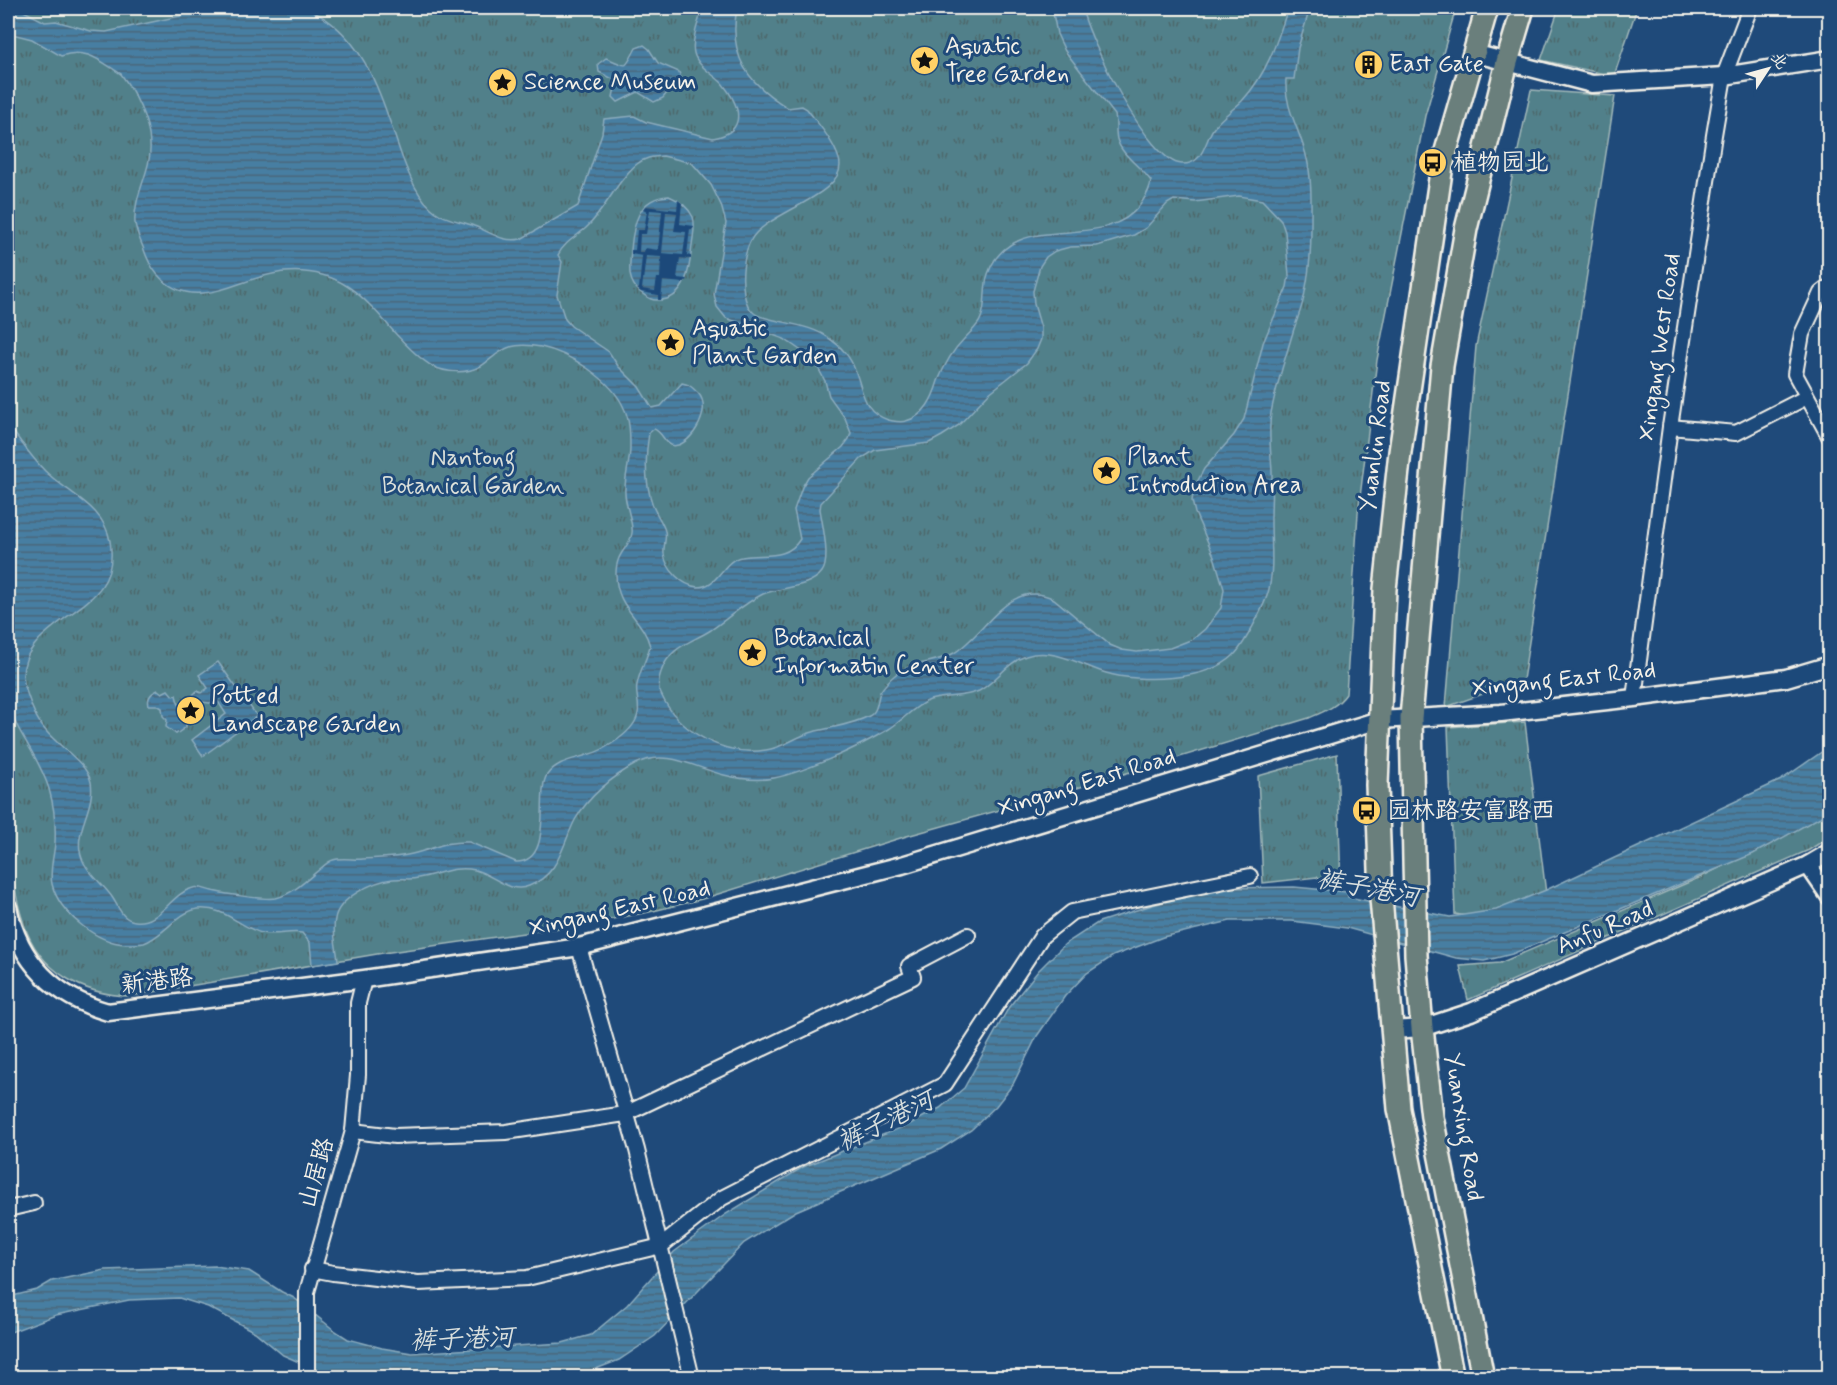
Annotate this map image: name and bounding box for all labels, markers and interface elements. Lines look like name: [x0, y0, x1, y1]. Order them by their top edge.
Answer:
place label: Aquatic Tree Garden: [945, 31, 1069, 90]
north arrow: [1738, 39, 1798, 99]
place icon: Aquatic Tree Garden: [908, 44, 940, 76]
building icon: East Gate: [1352, 48, 1384, 80]
text: 北: [1766, 48, 1792, 74]
place label: East Gate: [1389, 49, 1484, 80]
place icon: Science Museum: [487, 66, 519, 98]
place label: Science Museum: [524, 67, 696, 98]
bus stop icon: 植物园北: [1416, 147, 1448, 179]
place label: 植物园北: [1453, 148, 1549, 179]
street label: Xingang West Road: [1631, 251, 1691, 443]
place label: Aquatic Plant Garden: [692, 313, 838, 372]
place icon: Aquatic Plant Garden: [655, 326, 687, 358]
street label: Yuanlin Road: [1353, 378, 1399, 514]
place label: Plant Introduction Area: [1127, 442, 1301, 501]
park label: Nantong Botanical Garden: [382, 443, 565, 502]
place icon: Plant Introduction Area: [1090, 455, 1122, 487]
place label: Botanical Informatin Center: [774, 623, 974, 684]
place icon: Botanical Informatin Center: [737, 636, 769, 668]
street label: Xingang East Road: [1471, 655, 1658, 708]
place label: Potted Landscape Garden: [211, 681, 401, 740]
place icon: Potted Landscape Garden: [174, 694, 206, 726]
street label: Xingang East Road: [994, 741, 1181, 828]
bus stop icon: 园林路安富路西: [1350, 795, 1382, 827]
place label: 园林路安富路西: [1387, 796, 1555, 827]
water label: 裤子港河: [1314, 862, 1426, 916]
street label: Xingang East Road: [527, 873, 714, 948]
street label: Anfu Road: [1552, 894, 1658, 962]
street label: 新港路: [119, 962, 195, 1002]
street label: Yuanxing Road: [1433, 1051, 1490, 1204]
water label: 裤子港河: [832, 1082, 944, 1160]
street label: 山居路: [292, 1134, 342, 1212]
water label: 裤子港河: [409, 1321, 519, 1359]

